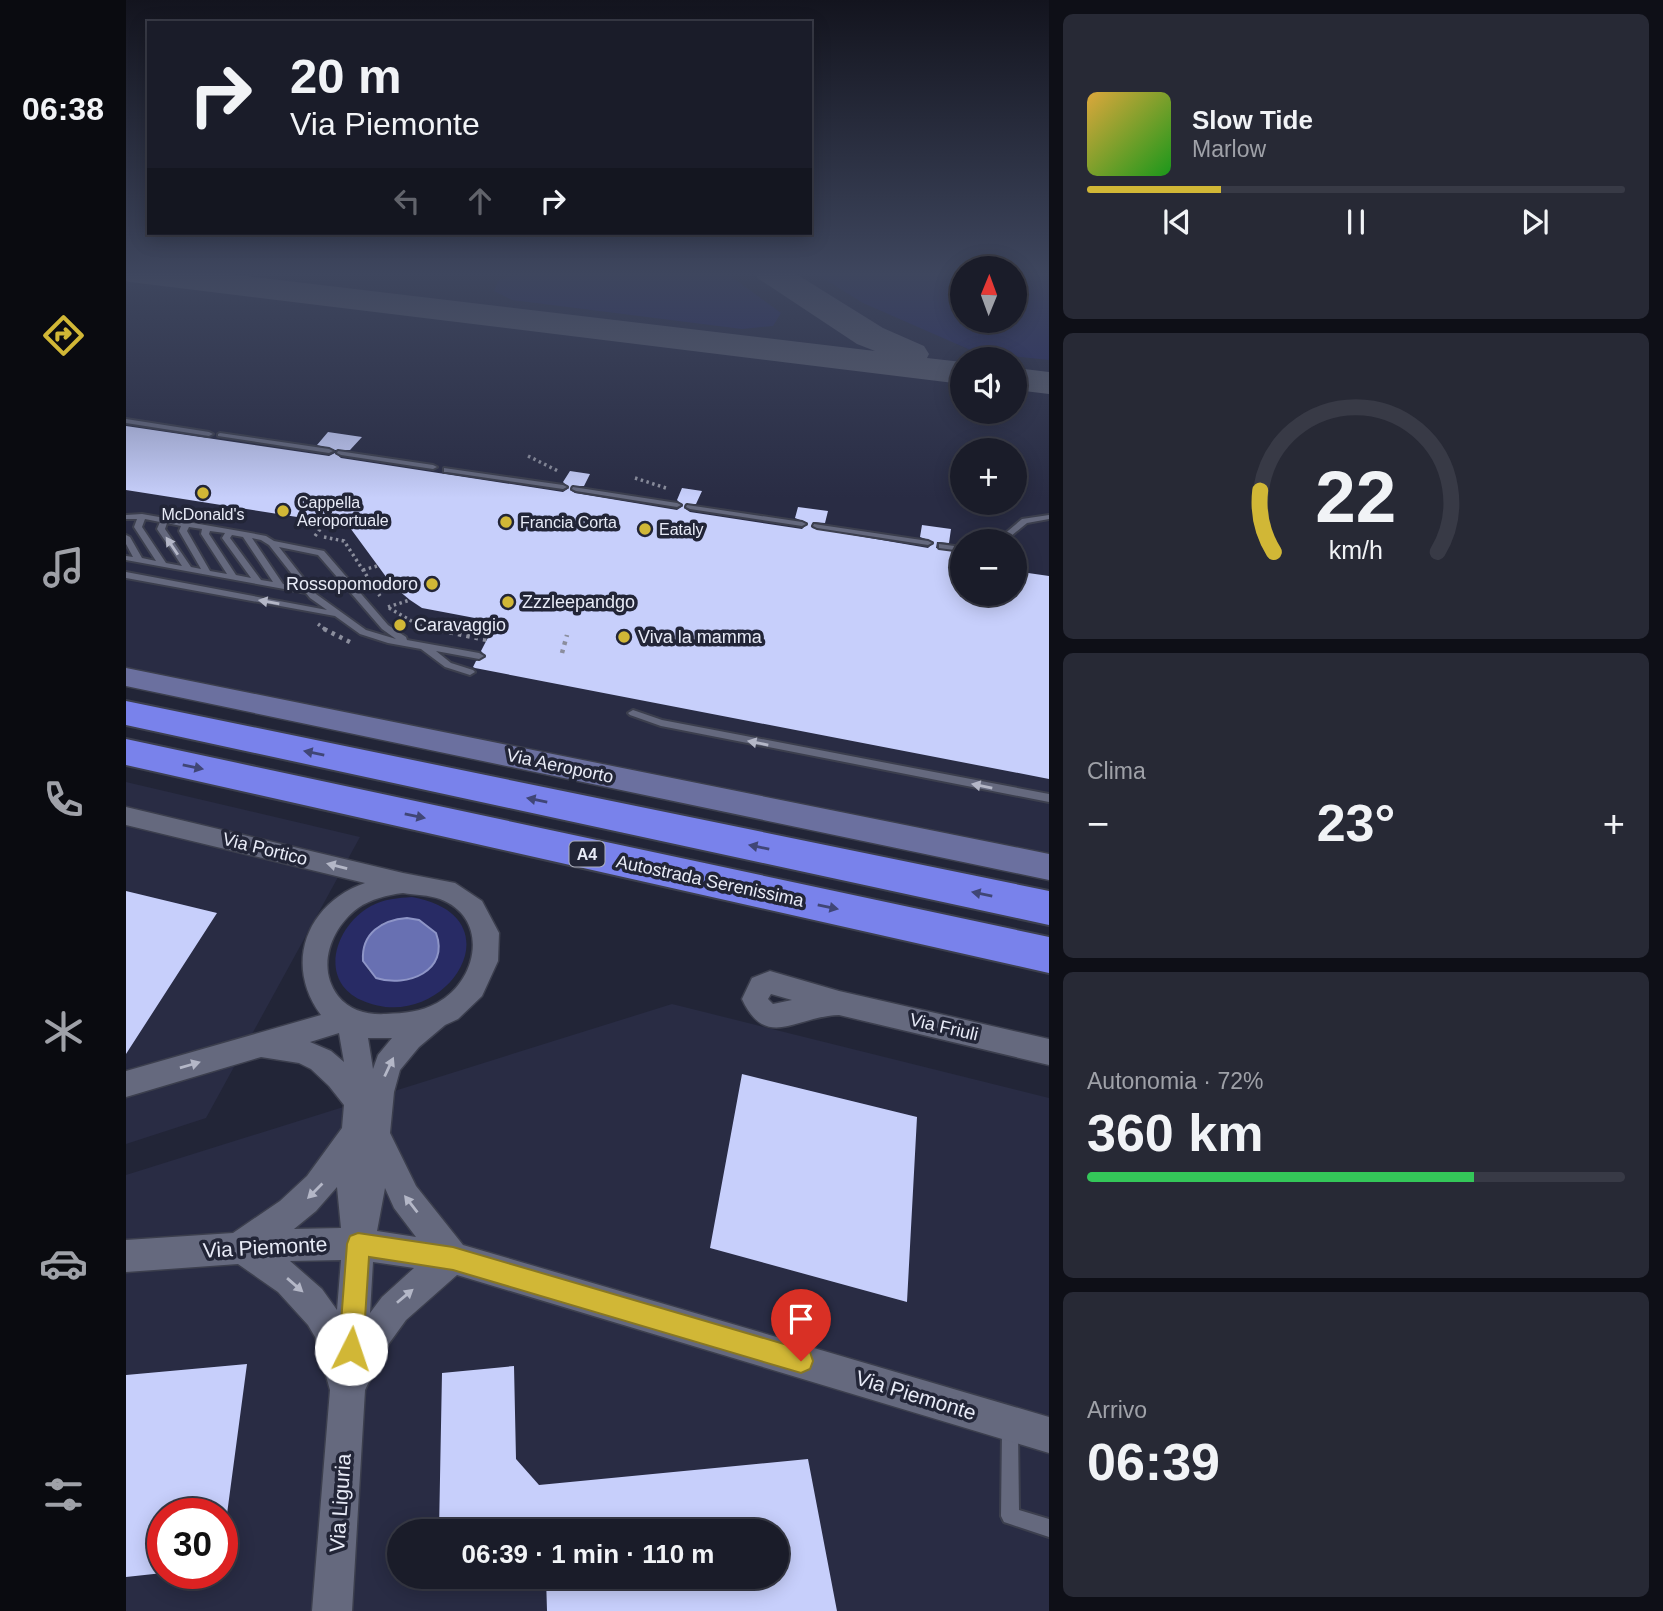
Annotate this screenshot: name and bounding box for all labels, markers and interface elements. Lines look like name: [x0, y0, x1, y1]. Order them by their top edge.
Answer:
icon: right: [175, 49, 266, 140]
text: 20 m: [290, 49, 402, 103]
text: 06:38: [22, 91, 104, 127]
text: Slow Tide: [1192, 105, 1313, 135]
text: Via Piemonte: [290, 106, 480, 142]
text: Marlow: [1192, 136, 1266, 162]
icon: left: [388, 182, 426, 220]
icon: ahead: [461, 182, 499, 220]
icon: right: [534, 182, 572, 220]
icon: previous: [1158, 203, 1196, 241]
icon: pause: [1337, 203, 1375, 241]
icon: next: [1516, 203, 1554, 241]
north arrow: [950, 256, 1027, 332]
map controls: [950, 256, 1027, 606]
icon: directions: [39, 311, 88, 360]
button: sound: [950, 347, 1027, 424]
button: +: [950, 438, 1027, 515]
text: 22: [1316, 457, 1396, 538]
marker: McDonald's: [195, 485, 211, 501]
place label: Cappella Aeroportuale: [297, 494, 389, 529]
marker: Cappella Aeroportuale: [275, 503, 291, 519]
place label: McDonald's: [161, 506, 245, 523]
marker: Francia Corta: [498, 514, 514, 530]
place label: Francia Corta: [520, 514, 617, 531]
marker: Eataly: [637, 521, 653, 537]
place label: Eataly: [659, 521, 703, 538]
button: −: [950, 529, 1027, 606]
one-way arrow: [166, 536, 179, 555]
text: km/h: [1329, 536, 1383, 564]
icon: music: [39, 543, 88, 592]
place label: Rossopomodoro: [286, 574, 418, 594]
marker: Rossopomodoro: [424, 576, 440, 592]
place label: Zzzleepandgo: [522, 592, 635, 612]
marker: Zzzleepandgo: [500, 594, 516, 610]
one-way arrow: [258, 596, 280, 607]
place label: Caravaggio: [414, 615, 506, 635]
marker: Caravaggio: [392, 617, 408, 633]
place label: Viva la mamma: [638, 627, 763, 647]
marker: Viva la mamma: [616, 629, 632, 645]
one-way arrow: [747, 737, 769, 748]
street label: Via Aeroporto: [505, 745, 615, 787]
one-way arrow: [303, 747, 325, 758]
text: Clima: [1087, 758, 1146, 784]
one-way arrow: [182, 761, 204, 772]
icon: phone: [39, 775, 88, 824]
one-way arrow: [971, 780, 993, 791]
one-way arrow: [526, 794, 548, 805]
text: 23°: [1317, 794, 1395, 852]
text: −: [1087, 803, 1109, 845]
text: +: [1603, 803, 1625, 845]
one-way arrow: [404, 810, 426, 821]
street label: Via Portico: [221, 829, 309, 869]
one-way arrow: [748, 841, 770, 852]
road number: A4: [570, 842, 604, 866]
street label: Autostrada Serenissima: [614, 851, 807, 911]
one-way arrow: [326, 861, 348, 872]
one-way arrow: [971, 888, 993, 899]
one-way arrow: [817, 901, 839, 912]
icon: climate: [39, 1007, 88, 1056]
street label: Via Friuli: [908, 1009, 980, 1045]
one-way arrow: [383, 1057, 395, 1078]
one-way arrow: [180, 1060, 201, 1070]
text: Autonomia · 72%: [1087, 1068, 1263, 1094]
text: 360 km: [1087, 1104, 1263, 1162]
one-way arrow: [307, 1182, 324, 1199]
one-way arrow: [404, 1196, 419, 1214]
street label: Via Piemonte: [202, 1232, 328, 1262]
icon: car: [39, 1239, 88, 1288]
one-way arrow: [286, 1277, 304, 1293]
one-way arrow: [397, 1289, 414, 1304]
pin: [771, 1289, 831, 1361]
icon: arrive: [782, 1300, 820, 1338]
position arrow: [314, 1312, 388, 1386]
street label: Via Piemonte: [853, 1366, 979, 1424]
text: Arrivo: [1087, 1397, 1147, 1423]
text: 06:39: [1087, 1433, 1220, 1491]
street label: Via Liguria: [325, 1453, 355, 1553]
icon: filters: [39, 1470, 88, 1519]
speed limit sign: 30: [147, 1498, 238, 1589]
text: 06:39 · 1 min · 110 m: [462, 1539, 714, 1569]

